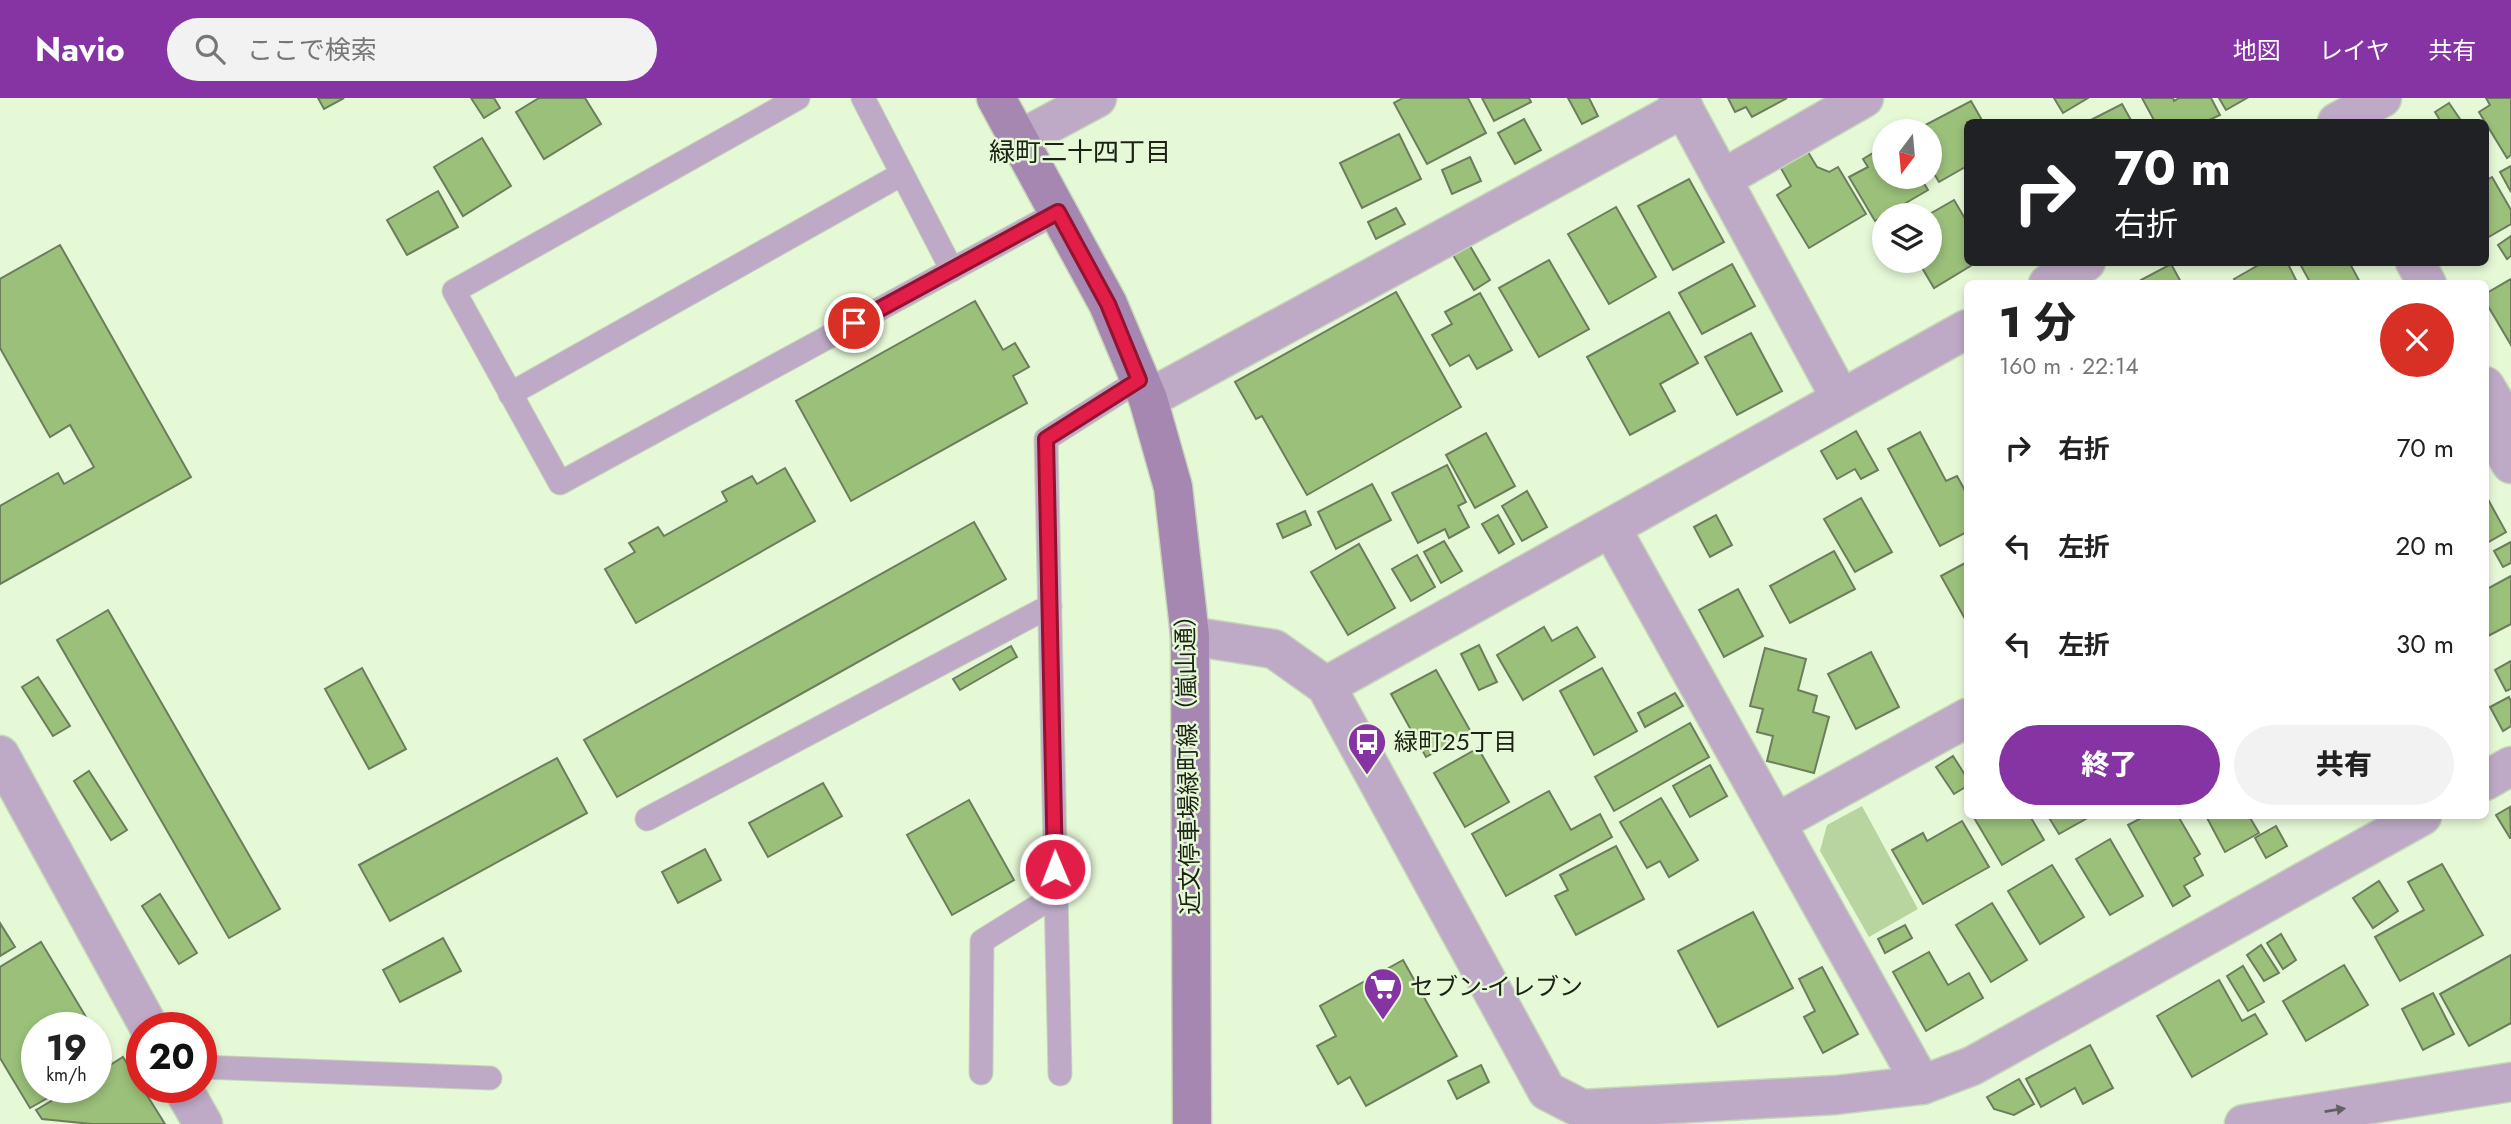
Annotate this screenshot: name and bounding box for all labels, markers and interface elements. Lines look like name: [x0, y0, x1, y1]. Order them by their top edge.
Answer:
search box: [167, 18, 657, 81]
text: Navio: [35, 26, 125, 73]
icon: search: [191, 30, 229, 68]
text: ここで検索: [247, 31, 377, 69]
text: 地図: [2233, 33, 2281, 68]
text: レイヤ: [2319, 33, 2390, 68]
text: 共有: [2428, 33, 2476, 68]
north arrow: [1872, 119, 1942, 189]
map controls: [1872, 119, 1942, 273]
district label: 緑町二十四丁目: [989, 133, 1171, 171]
text: 70 m: [2114, 133, 2231, 203]
icon: right: [1999, 147, 2090, 238]
text: 右折: [2114, 201, 2178, 247]
button: layers: [1872, 203, 1942, 273]
text: 1 分: [1999, 292, 2076, 353]
pin: [824, 293, 884, 353]
button: close: [2380, 303, 2454, 377]
icon: arrive: [835, 304, 873, 342]
text: 160 m · 22:14: [1999, 349, 2139, 383]
icon: right: [1999, 429, 2037, 467]
text: 70 m: [2397, 429, 2454, 467]
text: 右折: [2058, 430, 2110, 468]
icon: left: [1999, 527, 2037, 565]
text: 20 m: [2396, 527, 2454, 565]
text: 左折: [2058, 528, 2110, 566]
street label: 近文停車場緑町線（嵐山通）: [1167, 603, 1208, 915]
icon: left: [1999, 625, 2037, 663]
text: 30 m: [2396, 625, 2454, 663]
text: 左折: [2058, 626, 2110, 664]
bus stop icon: 緑町25丁目: [1346, 721, 1388, 776]
place label: 緑町25丁目: [1394, 724, 1517, 759]
button: 終了: [1999, 725, 2220, 805]
button: 共有: [2234, 725, 2454, 805]
position arrow: [1018, 832, 1092, 906]
supermarket icon: セブン-イレブン: [1362, 966, 1404, 1021]
place label: セブン-イレブン: [1410, 969, 1583, 1004]
speed limit sign: 20: [126, 1012, 217, 1103]
text: 19: [46, 1023, 87, 1073]
text: km/h: [46, 1062, 87, 1088]
one-way arrow: [2324, 1104, 2346, 1115]

